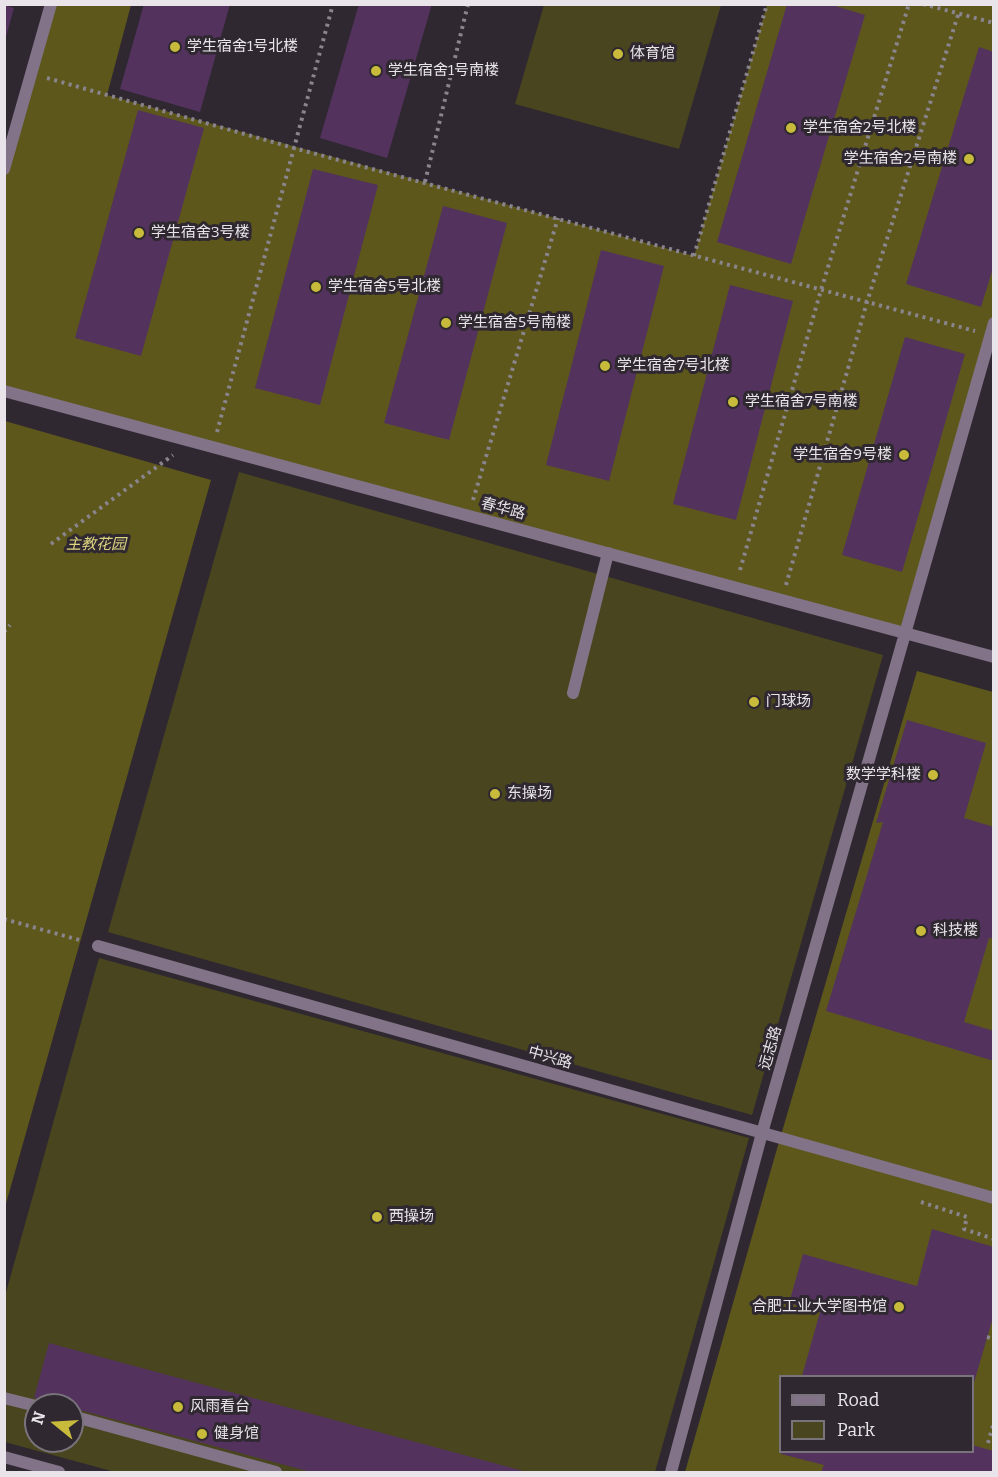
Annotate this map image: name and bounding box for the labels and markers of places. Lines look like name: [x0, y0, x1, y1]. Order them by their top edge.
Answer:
place label: 学生宿舍1号北楼: [187, 38, 298, 56]
marker: 学生宿舍1号北楼: [168, 40, 182, 54]
place label: 体育馆: [630, 45, 675, 63]
marker: 体育馆: [611, 47, 625, 61]
place label: 学生宿舍1号南楼: [388, 62, 499, 80]
marker: 学生宿舍1号南楼: [369, 64, 383, 78]
place label: 学生宿舍2号北楼: [803, 119, 916, 137]
marker: 学生宿舍2号北楼: [784, 121, 798, 135]
place label: 学生宿舍2号南楼: [844, 150, 957, 168]
marker: 学生宿舍2号南楼: [962, 152, 976, 166]
place label: 学生宿舍3号楼: [151, 224, 250, 242]
marker: 学生宿舍3号楼: [132, 226, 146, 240]
place label: 学生宿舍5号北楼: [328, 278, 441, 296]
marker: 学生宿舍5号北楼: [309, 280, 323, 294]
place label: 学生宿舍5号南楼: [458, 314, 571, 332]
marker: 学生宿舍5号南楼: [439, 316, 453, 330]
place label: 学生宿舍7号北楼: [617, 357, 730, 375]
marker: 学生宿舍7号北楼: [598, 359, 612, 373]
place label: 学生宿舍7号南楼: [745, 393, 858, 411]
marker: 学生宿舍7号南楼: [726, 395, 740, 409]
place label: 学生宿舍9号楼: [793, 446, 892, 464]
marker: 学生宿舍9号楼: [897, 448, 911, 462]
place label: 门球场: [766, 693, 811, 711]
marker: 门球场: [747, 695, 761, 709]
place label: 数学学科楼: [846, 766, 921, 784]
marker: 数学学科楼: [926, 768, 940, 782]
place label: 东操场: [507, 785, 552, 803]
marker: 东操场: [488, 787, 502, 801]
place label: 科技楼: [933, 922, 978, 940]
marker: 科技楼: [914, 924, 928, 938]
place label: 西操场: [389, 1208, 434, 1226]
marker: 西操场: [370, 1210, 384, 1224]
place label: 合肥工业大学图书馆: [752, 1298, 887, 1316]
marker: 合肥工业大学图书馆: [892, 1300, 906, 1314]
place label: 风雨看台: [190, 1398, 250, 1416]
marker: 风雨看台: [171, 1400, 185, 1414]
place label: 健身馆: [214, 1425, 259, 1443]
marker: 健身馆: [195, 1427, 209, 1441]

